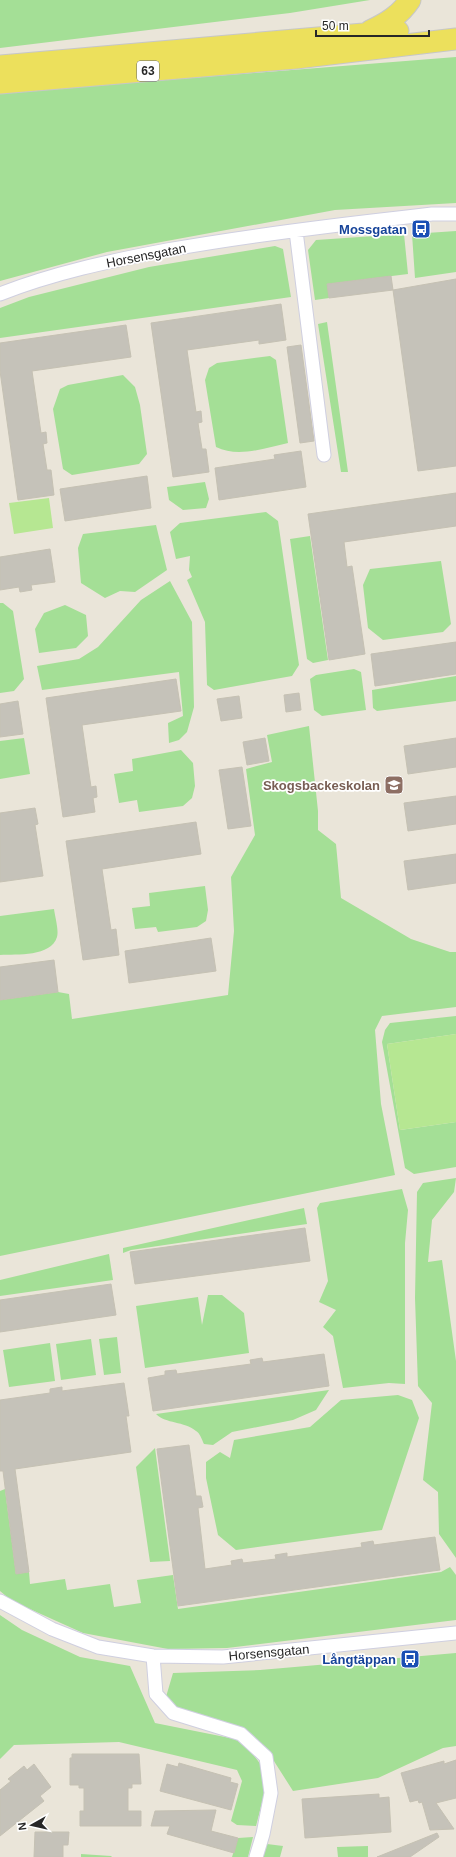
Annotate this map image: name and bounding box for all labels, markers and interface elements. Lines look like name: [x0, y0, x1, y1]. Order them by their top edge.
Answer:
scale bar: [316, 12, 429, 38]
text: 50 m: [322, 19, 349, 33]
road number: 63: [137, 61, 159, 81]
bus stop icon: Mossgatan: [410, 218, 432, 240]
place label: Mossgatan: [339, 222, 407, 237]
street label: Horsensgatan: [105, 240, 187, 271]
school or university icon: Skogsbackeskolan: [383, 774, 405, 796]
place label: Skogsbackeskolan: [263, 778, 380, 793]
street label: Horsensgatan: [228, 1641, 310, 1663]
bus stop icon: Långtäppan: [399, 1648, 421, 1670]
place label: Långtäppan: [322, 1652, 396, 1667]
north arrow: [12, 1805, 52, 1845]
text: N: [16, 1822, 29, 1831]

